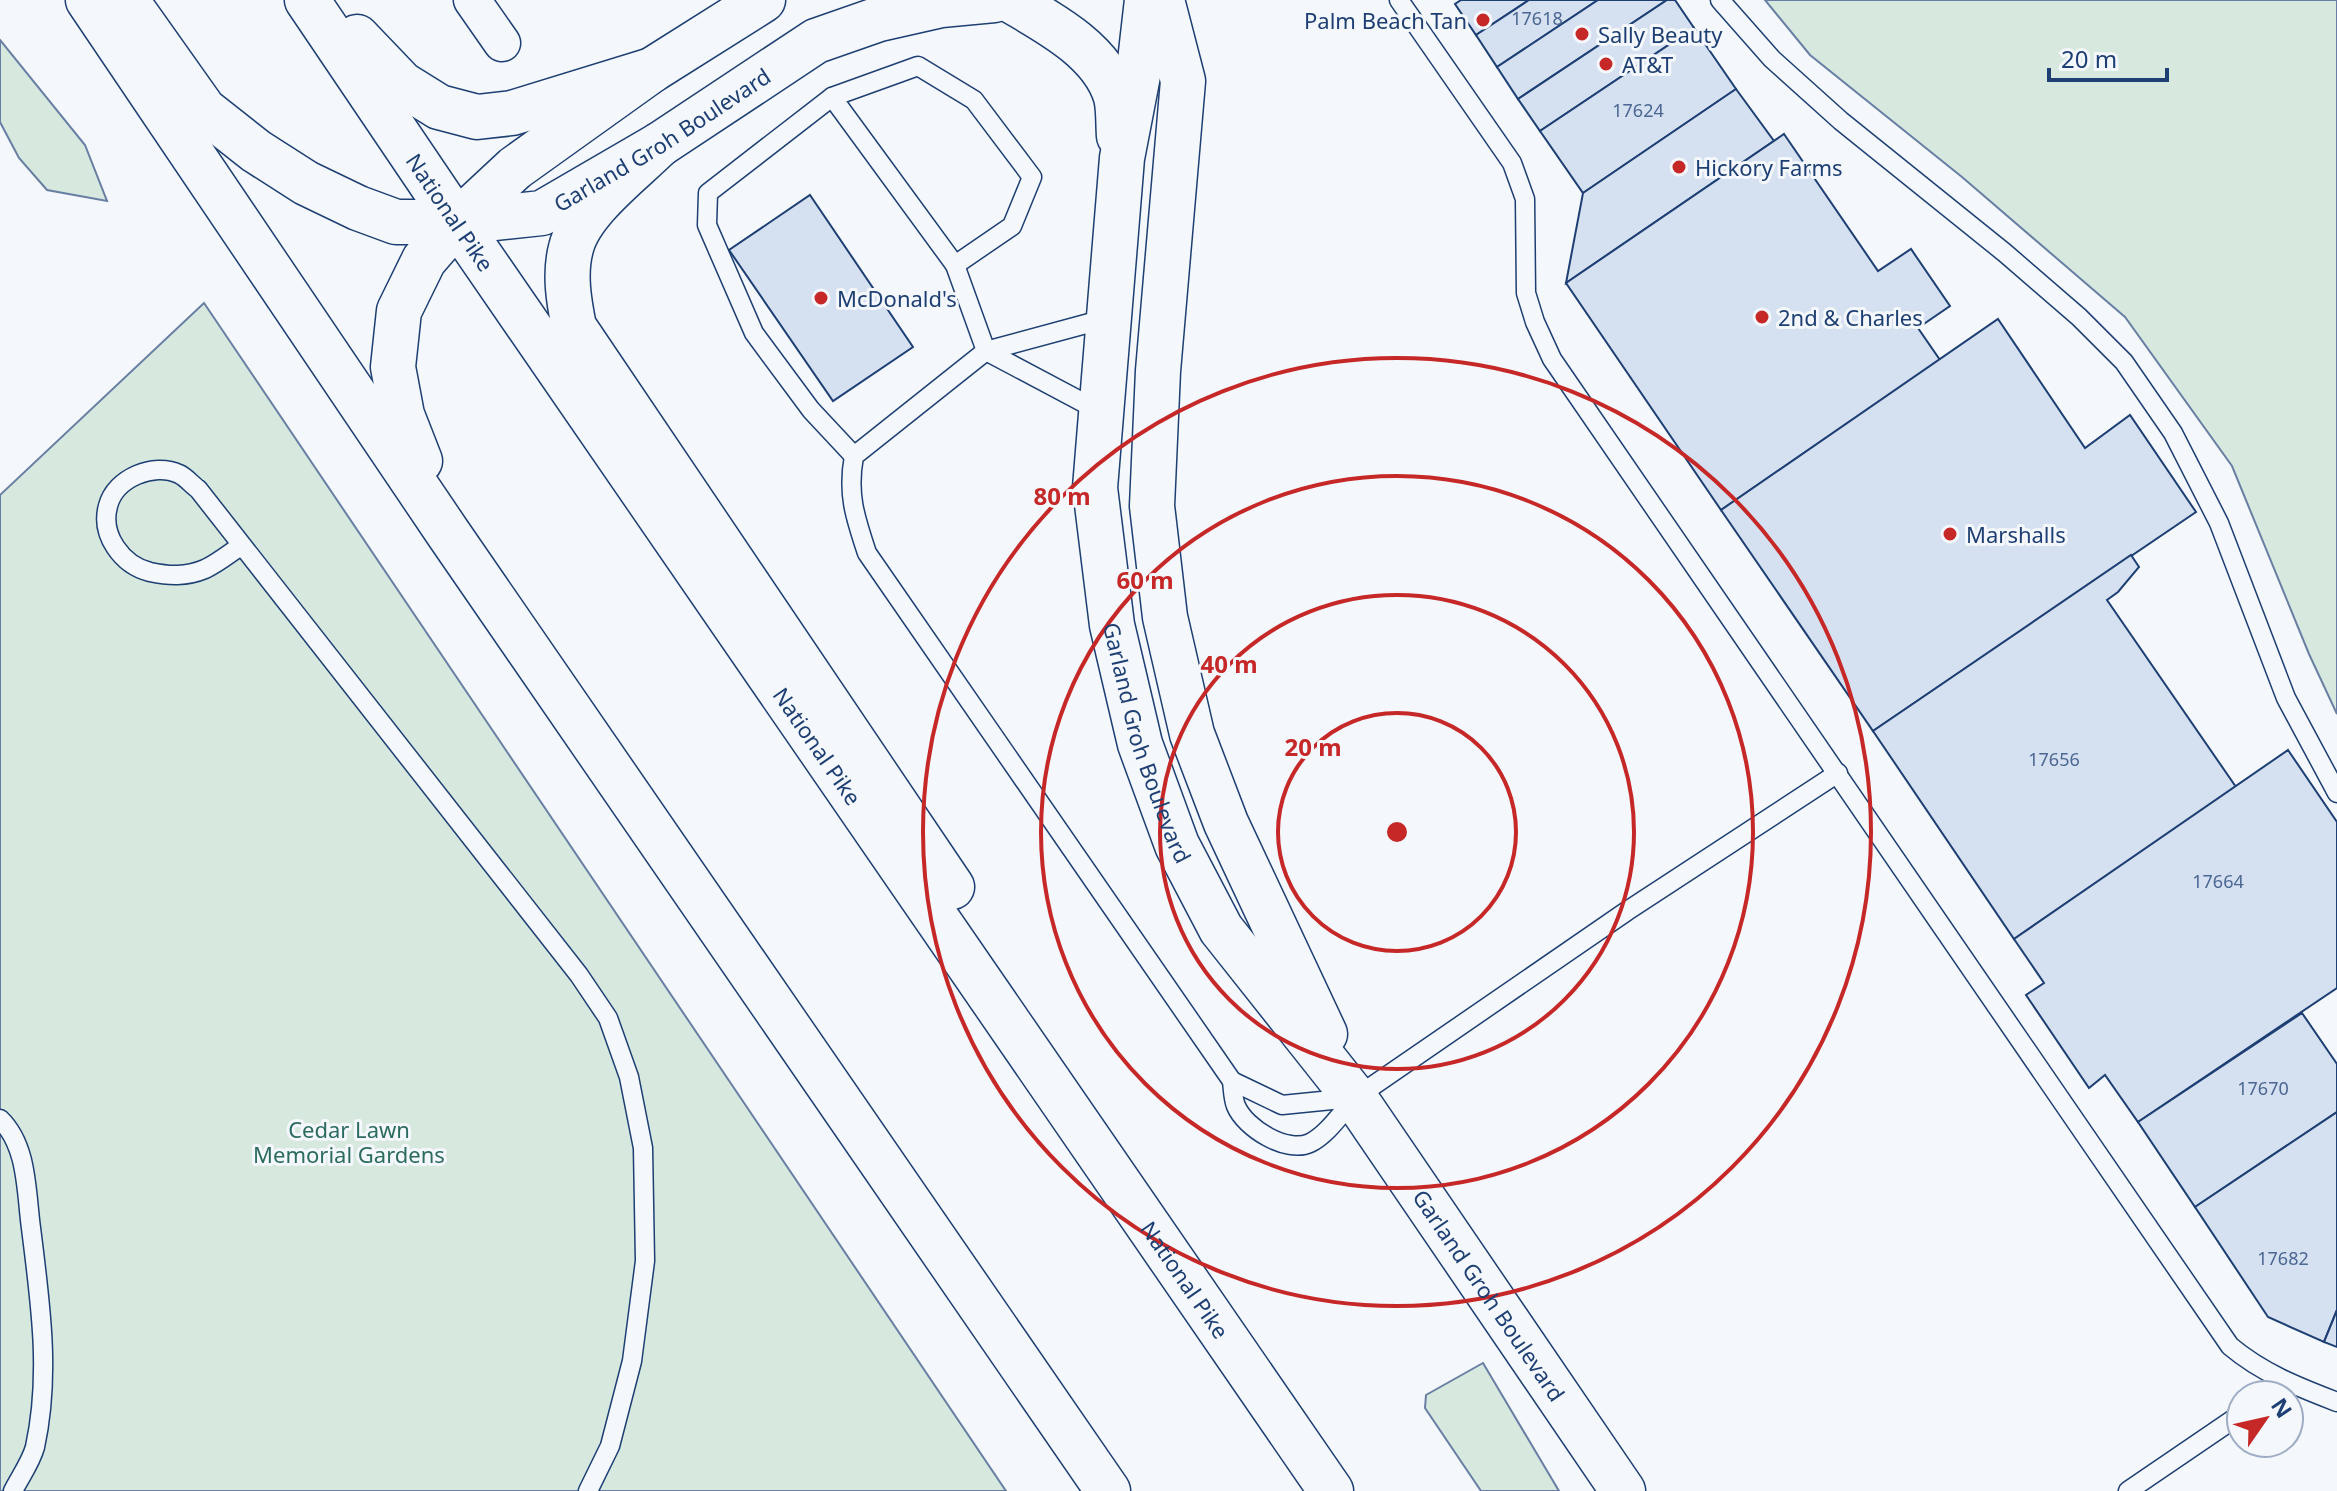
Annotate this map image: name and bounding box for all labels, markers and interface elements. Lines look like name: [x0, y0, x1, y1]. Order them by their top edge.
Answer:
place label: Palm Beach Tan: [1304, 5, 1467, 35]
house number: 17618: [1511, 6, 1563, 30]
marker: Palm Beach Tan: [1474, 11, 1492, 29]
place label: Sally Beauty: [1598, 19, 1723, 49]
marker: Sally Beauty: [1573, 25, 1591, 43]
scale bar: [2049, 32, 2167, 82]
text: 20 m: [2061, 42, 2117, 75]
place label: AT&T: [1622, 49, 1673, 79]
marker: AT&T: [1597, 55, 1615, 73]
street label: Garland Groh Boulevard: [548, 61, 776, 218]
house number: 17624: [1612, 98, 1664, 122]
street label: National Pike: [400, 147, 501, 277]
place label: Hickory Farms: [1695, 152, 1843, 182]
marker: Hickory Farms: [1670, 158, 1688, 176]
place label: McDonald's: [837, 283, 957, 313]
marker: McDonald's: [812, 289, 830, 307]
place label: 2nd & Charles: [1778, 302, 1923, 332]
marker: 2nd & Charles: [1753, 308, 1771, 326]
text: 80 m: [1033, 479, 1091, 512]
place label: Marshalls: [1966, 519, 2066, 549]
marker: Marshalls: [1941, 525, 1959, 543]
text: 60 m: [1116, 563, 1174, 596]
street label: Garland Groh Boulevard: [1097, 619, 1199, 868]
text: 40 m: [1200, 647, 1258, 680]
street label: National Pike: [767, 681, 869, 811]
text: 20 m: [1284, 730, 1342, 763]
house number: 17656: [2028, 747, 2080, 771]
centre of rings: [1383, 818, 1411, 846]
house number: 17664: [2192, 869, 2244, 893]
house number: 17670: [2237, 1076, 2289, 1100]
park label: Cedar Lawn Memorial Gardens: [253, 1114, 445, 1169]
street label: Garland Groh Boulevard: [1406, 1183, 1572, 1407]
street label: National Pike: [1134, 1215, 1236, 1344]
house number: 17682: [2257, 1246, 2309, 1270]
north arrow: [2225, 1379, 2305, 1459]
text: N: [2265, 1391, 2300, 1423]

